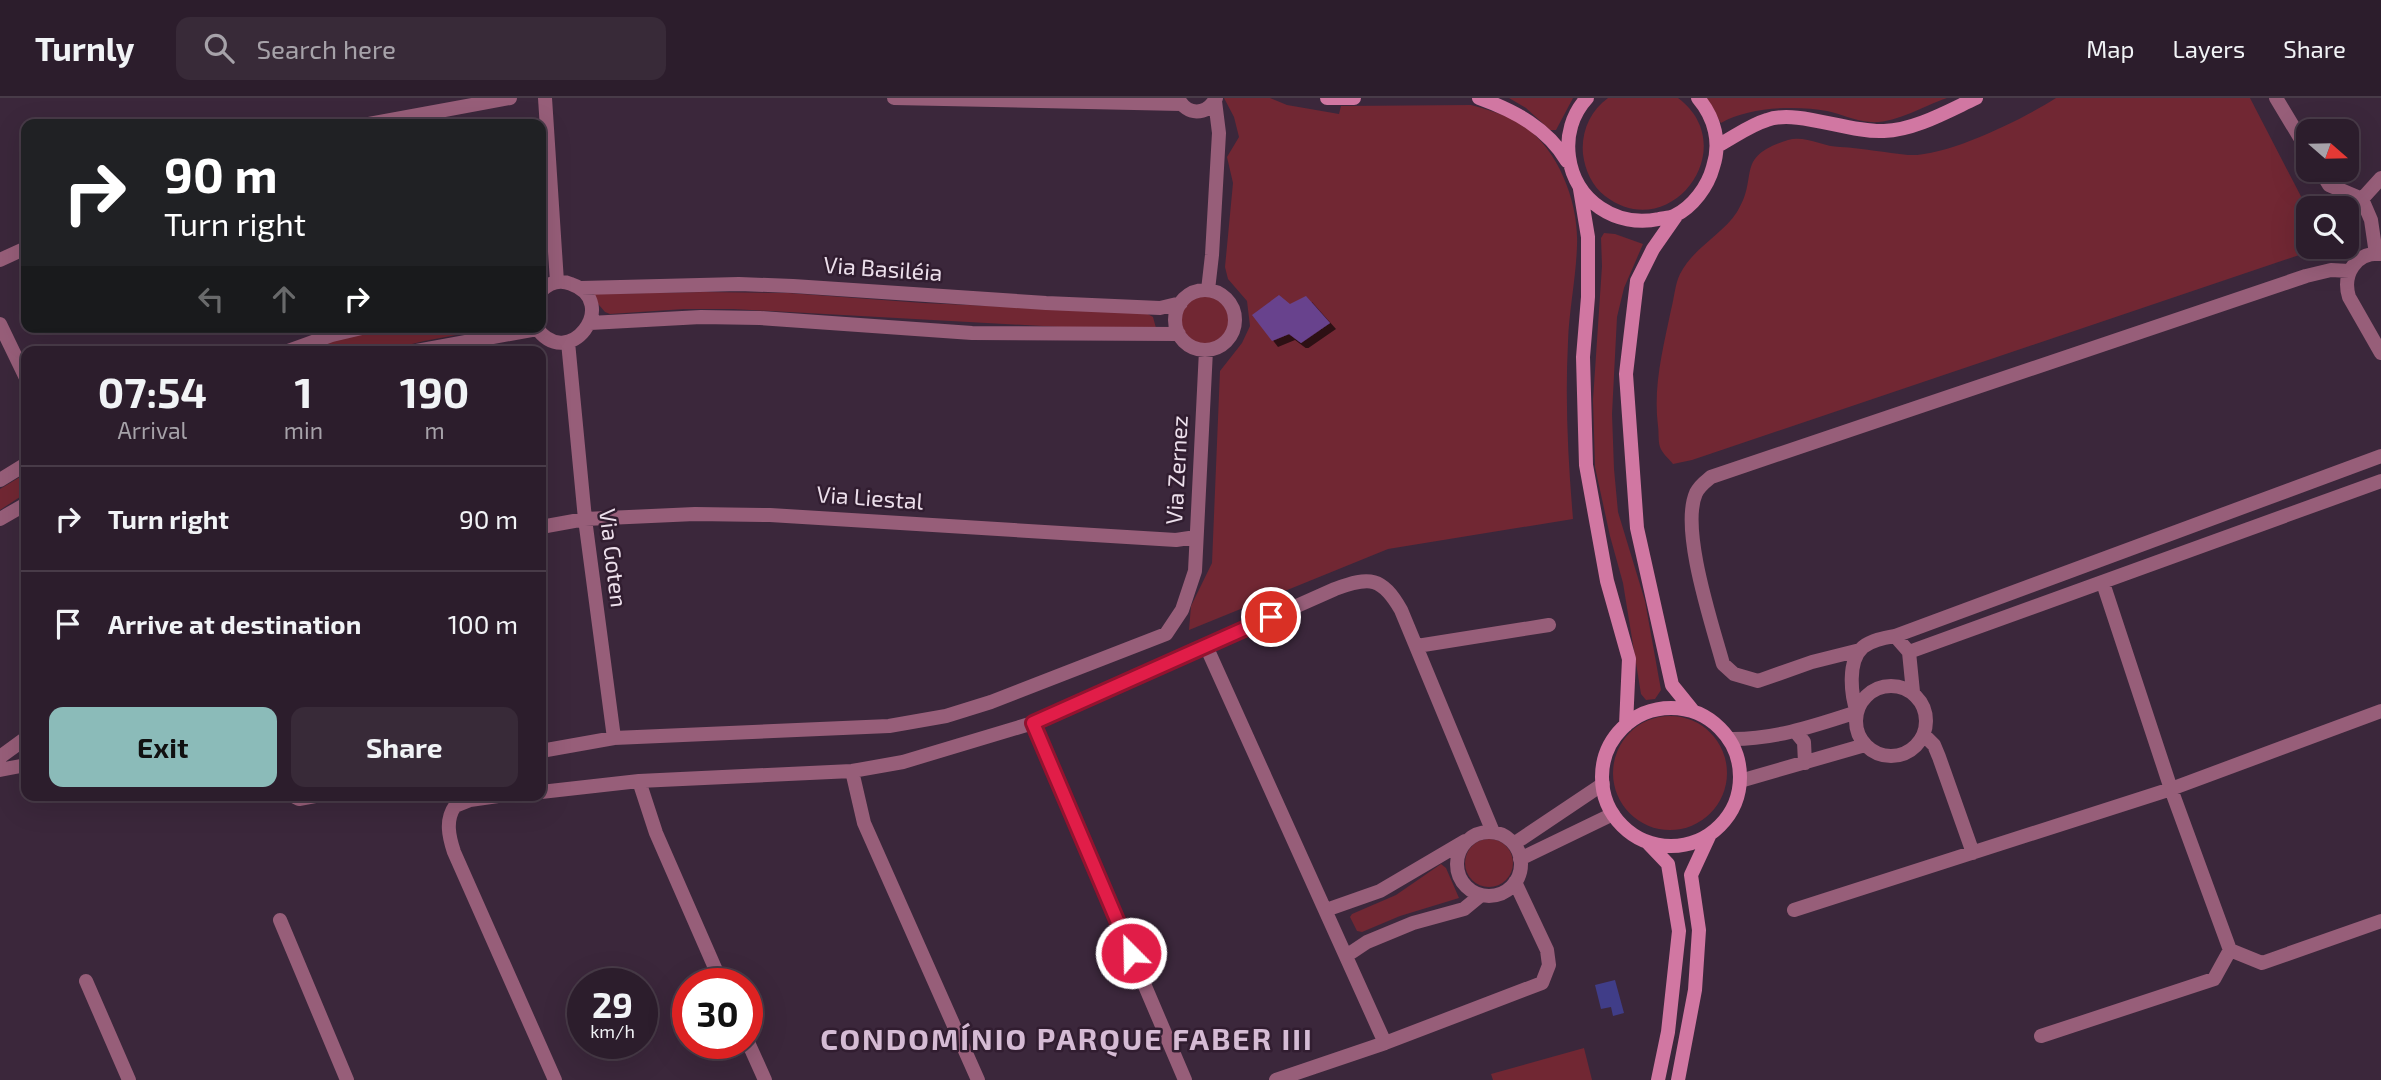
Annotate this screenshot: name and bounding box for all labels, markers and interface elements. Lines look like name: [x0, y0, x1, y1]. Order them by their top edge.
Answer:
search box: [176, 17, 666, 80]
text: Turnly: [35, 28, 134, 68]
icon: search: [200, 29, 238, 67]
text: Search here: [256, 33, 396, 64]
text: Map: [2086, 34, 2134, 63]
text: Layers: [2172, 34, 2245, 63]
text: Share: [2283, 34, 2346, 63]
north arrow: [2296, 119, 2359, 182]
map controls: [2296, 119, 2359, 259]
text: 90 m: [164, 144, 278, 203]
icon: right: [49, 147, 140, 238]
button: search: [2296, 196, 2359, 259]
text: Turn right: [164, 204, 306, 242]
street label: Via Basiléia: [823, 250, 944, 286]
icon: left: [192, 280, 230, 318]
icon: ahead: [265, 280, 303, 318]
icon: right: [338, 280, 376, 318]
text: 07:54: [98, 366, 207, 416]
text: 1: [294, 366, 313, 416]
text: 190: [400, 366, 469, 416]
street label: Via Zernez: [1159, 415, 1193, 525]
text: Arrival: [117, 416, 187, 444]
text: min: [284, 416, 323, 444]
text: m: [424, 416, 445, 444]
street label: Via Liestal: [816, 479, 925, 515]
icon: right: [49, 500, 87, 538]
text: Turn right: [108, 503, 229, 534]
text: 90 m: [459, 503, 518, 534]
street label: Via Goten: [594, 507, 634, 609]
pin: [1241, 587, 1301, 647]
icon: arrive: [1252, 598, 1290, 636]
icon: arrive: [49, 605, 87, 643]
text: Arrive at destination: [108, 608, 361, 639]
text: 100 m: [448, 608, 518, 639]
button: Exit: [49, 707, 277, 787]
button: Share: [291, 707, 518, 787]
position arrow: [1094, 916, 1168, 990]
speed limit sign: 30: [672, 968, 763, 1059]
text: 29: [592, 983, 633, 1025]
text: km/h: [590, 1020, 635, 1042]
district label: CONDOMÍNIO PARQUE FABER III: [820, 1020, 1314, 1057]

